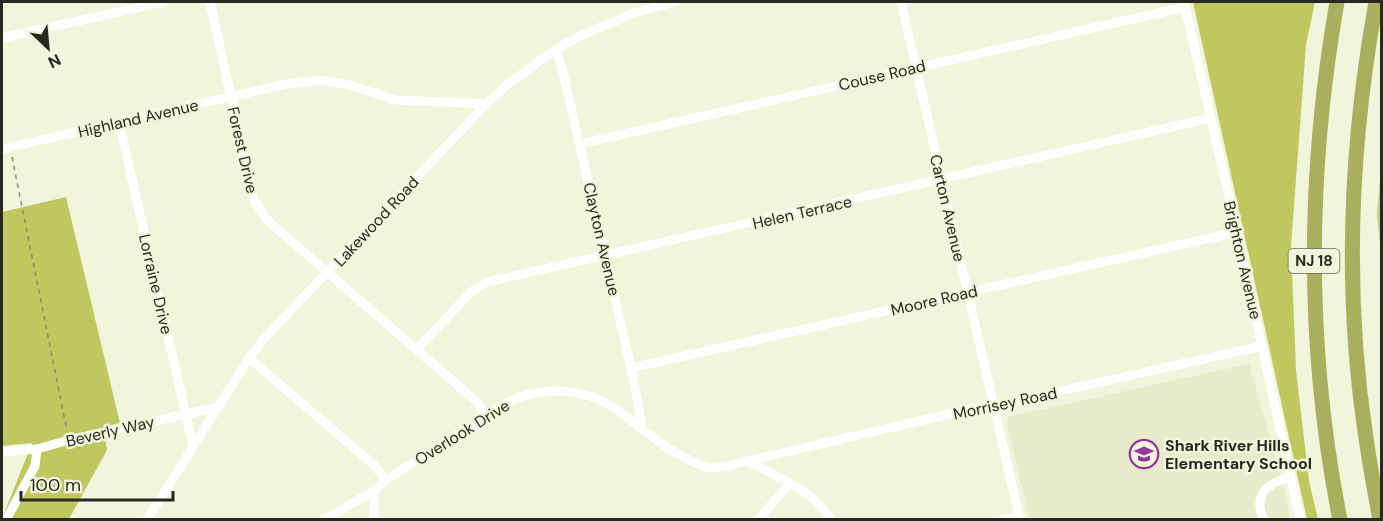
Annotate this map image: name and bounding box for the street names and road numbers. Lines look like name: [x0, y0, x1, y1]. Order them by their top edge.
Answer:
street label: Couse Road: [837, 55, 928, 96]
street label: Highland Avenue: [76, 94, 200, 143]
street label: Forest Drive: [222, 105, 263, 196]
street label: Carton Avenue: [925, 152, 970, 264]
street label: Lakewood Road: [329, 172, 424, 271]
street label: Clayton Avenue: [578, 180, 625, 298]
street label: Helen Terrace: [750, 191, 854, 234]
street label: Brighton Avenue: [1219, 199, 1266, 321]
street label: Lorraine Drive: [134, 232, 177, 336]
road number: NJ 18: [1288, 249, 1340, 273]
street label: Moore Road: [889, 280, 980, 321]
street label: Morrisey Road: [951, 382, 1059, 425]
street label: Overlook Drive: [411, 395, 514, 470]
street label: Beverly Way: [64, 411, 157, 452]

